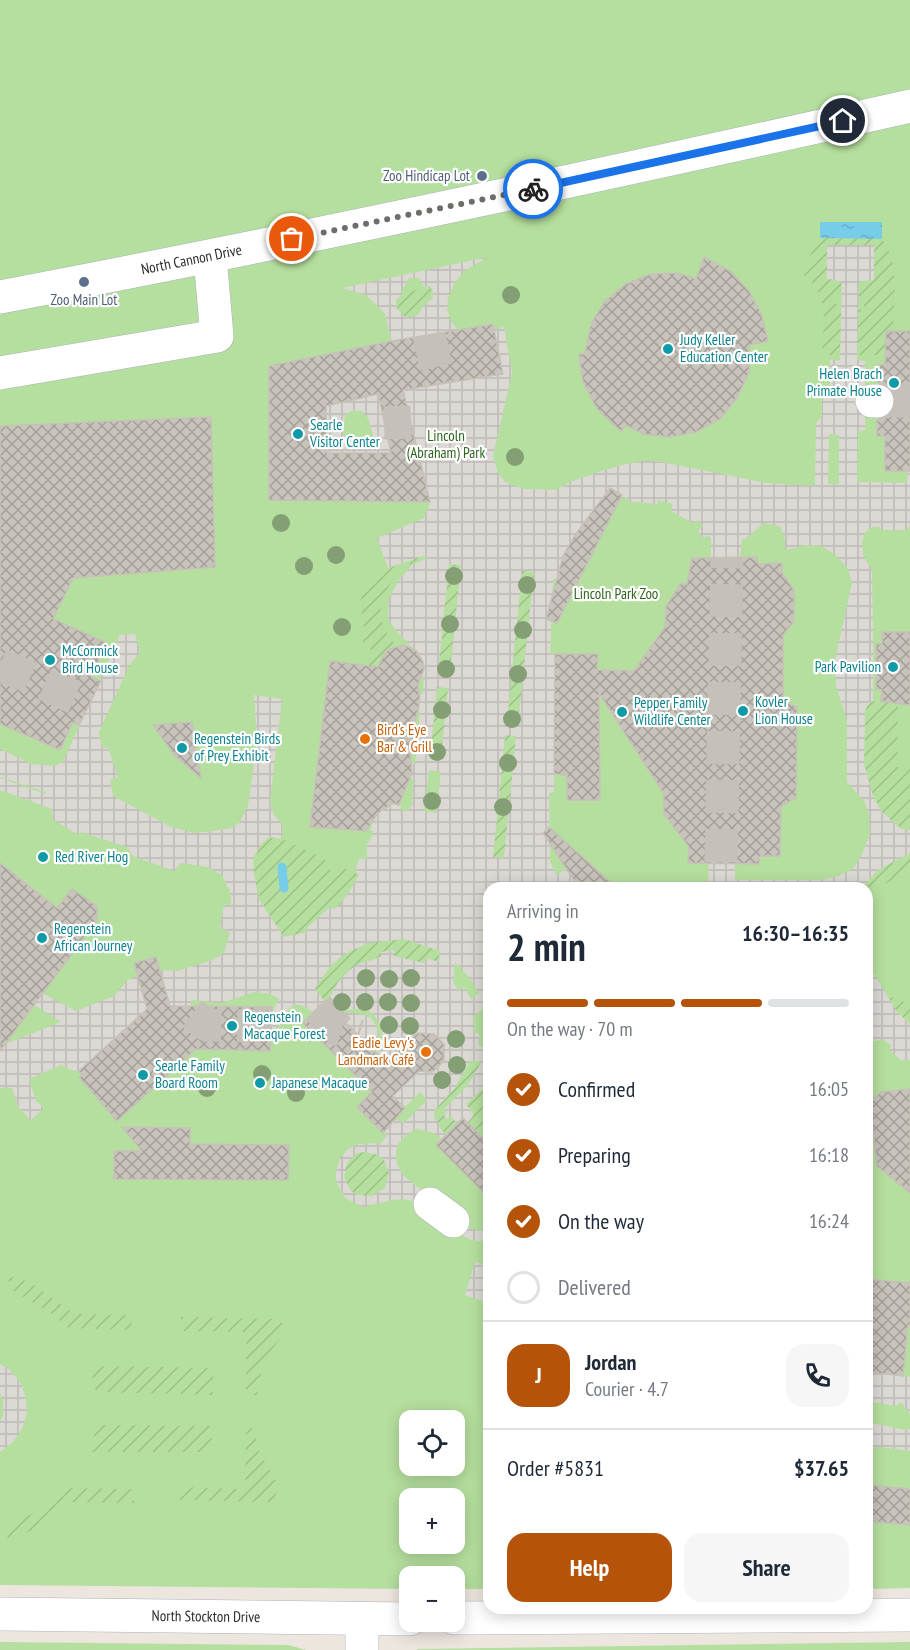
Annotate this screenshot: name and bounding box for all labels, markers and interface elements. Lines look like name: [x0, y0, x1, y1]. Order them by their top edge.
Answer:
pin: [817, 95, 868, 146]
icon: home: [826, 104, 859, 137]
courier: [503, 159, 563, 219]
place label: Zoo Hindicap Lot: [383, 166, 470, 185]
marker: Zoo Hindicap Lot: [475, 169, 489, 183]
icon: bike: [517, 173, 550, 206]
pin: [266, 213, 317, 264]
icon: bag: [275, 222, 308, 255]
street label: North Cannon Drive: [139, 240, 243, 278]
marker: Zoo Main Lot: [77, 275, 91, 289]
place label: Zoo Main Lot: [51, 290, 117, 309]
place label: Judy Keller Education Center: [679, 330, 769, 366]
marker: Judy Keller Education Center: [661, 342, 675, 356]
place label: Helen Brach Primate House: [807, 364, 882, 400]
marker: Helen Brach Primate House: [887, 376, 901, 390]
place label: Searle Visitor Center: [309, 415, 381, 451]
park label: Lincoln (Abraham) Park: [407, 426, 485, 462]
marker: Searle Visitor Center: [291, 427, 305, 441]
park label: Lincoln Park Zoo: [574, 584, 658, 603]
place label: McCormick Bird House: [62, 641, 118, 677]
marker: McCormick Bird House: [43, 653, 57, 667]
place label: Park Pavilion: [815, 657, 881, 676]
marker: Park Pavilion: [886, 660, 900, 674]
place label: Kovler Lion House: [755, 692, 813, 728]
place label: Pepper Family Wildlife Center: [634, 693, 712, 729]
marker: Kovler Lion House: [736, 704, 750, 718]
marker: Pepper Family Wildlife Center: [615, 705, 629, 719]
place label: Bird's Eye Bar & Grill: [377, 720, 433, 756]
place label: Regenstein Birds of Prey Exhibit: [194, 729, 280, 765]
marker: Bird's Eye Bar & Grill: [358, 732, 372, 746]
marker: Regenstein Birds of Prey Exhibit: [175, 741, 189, 755]
place label: Red River Hog: [55, 847, 128, 866]
marker: Red River Hog: [36, 850, 50, 864]
text: Arriving in: [507, 898, 579, 924]
place label: Regenstein African Journey: [54, 919, 133, 955]
text: 16:30–16:35: [742, 919, 849, 947]
text: 2 min: [507, 921, 586, 972]
marker: Regenstein African Journey: [35, 931, 49, 945]
place label: Regenstein Macaque Forest: [244, 1007, 325, 1043]
text: On the way · 70 m: [507, 1016, 633, 1042]
marker: Regenstein Macaque Forest: [225, 1019, 239, 1033]
place label: Eadie Levy's Landmark Café: [338, 1033, 414, 1069]
marker: Eadie Levy's Landmark Café: [419, 1045, 433, 1059]
place label: Searle Family Board Room: [155, 1056, 225, 1092]
marker: Searle Family Board Room: [136, 1068, 150, 1082]
place label: Japanese Macaque: [271, 1073, 367, 1092]
icon: check: [507, 1073, 540, 1106]
text: Confirmed: [558, 1075, 635, 1103]
marker: Japanese Macaque: [253, 1076, 267, 1090]
text: 16:05: [809, 1076, 849, 1102]
icon: check: [507, 1139, 540, 1172]
text: Preparing: [558, 1141, 631, 1169]
text: 16:18: [809, 1142, 849, 1168]
icon: check: [507, 1205, 540, 1238]
text: On the way: [558, 1207, 644, 1235]
text: 16:24: [809, 1208, 849, 1234]
text: Delivered: [558, 1273, 631, 1301]
button: phone: [786, 1344, 849, 1407]
text: Jordan: [585, 1348, 636, 1376]
text: J: [535, 1361, 542, 1389]
text: Courier · 4.7: [585, 1376, 669, 1402]
map controls: [399, 1410, 465, 1632]
button: locate: [399, 1410, 465, 1476]
text: Order #5831: [507, 1454, 604, 1482]
text: $37.65: [794, 1454, 849, 1482]
button: +: [399, 1488, 465, 1554]
button: Help: [507, 1533, 672, 1602]
button: Share: [684, 1533, 849, 1602]
button: −: [399, 1566, 465, 1632]
street label: North Stockton Drive: [152, 1606, 260, 1626]

